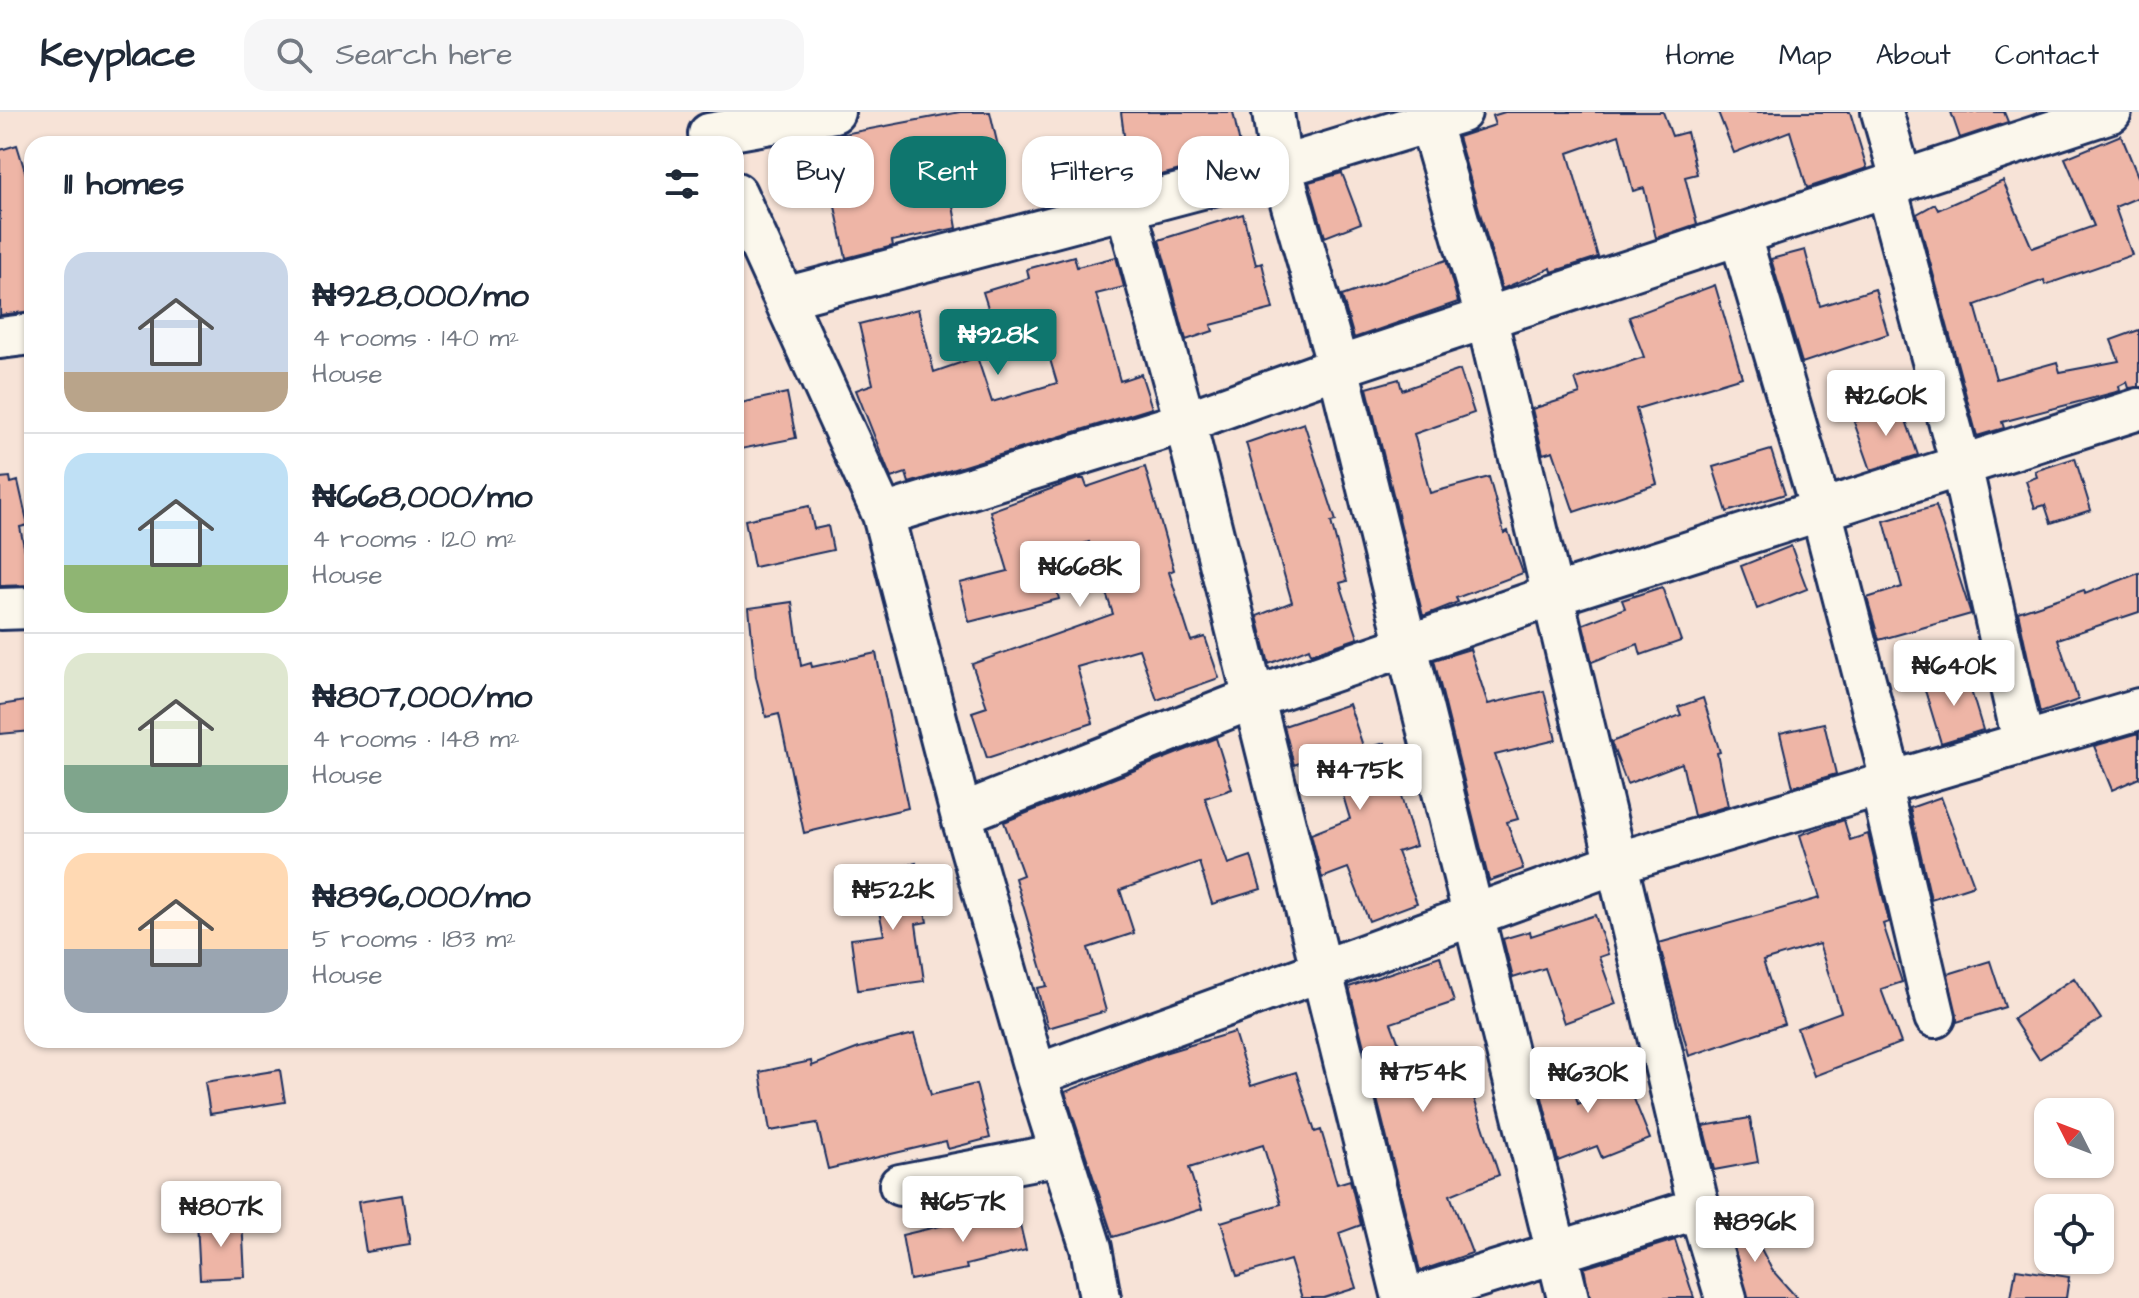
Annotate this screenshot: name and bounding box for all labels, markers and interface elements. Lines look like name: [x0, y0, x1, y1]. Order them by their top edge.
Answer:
search box: [244, 19, 804, 91]
text: Keyplace: [40, 29, 196, 81]
icon: search: [272, 33, 316, 77]
text: Search here: [336, 34, 513, 76]
text: Home: [1665, 36, 1735, 75]
text: Map: [1779, 36, 1832, 75]
text: About: [1876, 36, 1951, 75]
text: Contact: [1995, 36, 2099, 75]
chip: Buy: [768, 136, 874, 208]
chip: Rent: [890, 136, 1006, 208]
chip: Filters: [1022, 136, 1162, 208]
chip: New: [1178, 136, 1289, 208]
text: 11 homes: [64, 160, 184, 208]
icon: filters: [660, 162, 704, 206]
text: ₦928,000/mo: [312, 272, 529, 320]
icon: home: [128, 284, 224, 380]
pin: ₦928K: [942, 309, 1054, 377]
text: ₦928K: [957, 317, 1039, 353]
text: 4 rooms · 140 m²: [312, 320, 519, 356]
text: House: [312, 356, 383, 392]
pin: ₦260K: [1830, 370, 1942, 438]
text: ₦260K: [1845, 378, 1927, 414]
text: ₦668,000/mo: [312, 473, 533, 521]
icon: home: [128, 485, 224, 581]
text: 4 rooms · 120 m²: [312, 521, 516, 557]
pin: ₦668K: [1024, 541, 1136, 609]
text: ₦668K: [1038, 549, 1122, 585]
text: House: [312, 557, 383, 593]
pin: ₦640K: [1898, 640, 2010, 708]
text: ₦640K: [1912, 648, 1996, 684]
text: ₦807,000/mo: [312, 673, 532, 721]
icon: home: [128, 685, 224, 781]
text: 4 rooms · 148 m²: [312, 721, 520, 757]
pin: ₦475K: [1304, 744, 1416, 812]
text: ₦475K: [1317, 752, 1403, 788]
text: House: [312, 757, 383, 793]
pin: ₦522K: [837, 864, 949, 932]
text: ₦522K: [852, 872, 934, 908]
text: ₦896,000/mo: [312, 873, 531, 921]
icon: home: [128, 885, 224, 981]
text: 5 rooms · 183 m²: [312, 921, 516, 957]
text: House: [312, 957, 383, 993]
pin: ₦754K: [1367, 1046, 1479, 1114]
pin: ₦630K: [1532, 1047, 1644, 1115]
text: ₦754K: [1380, 1054, 1466, 1090]
text: ₦630K: [1548, 1055, 1628, 1091]
north arrow: [2034, 1098, 2114, 1178]
map controls: [2034, 1098, 2114, 1274]
pin: ₦657K: [907, 1176, 1019, 1244]
pin: ₦807K: [165, 1181, 277, 1249]
text: ₦657K: [920, 1184, 1006, 1220]
text: ₦807K: [179, 1189, 263, 1225]
button: locate: [2034, 1194, 2114, 1274]
pin: ₦896K: [1699, 1196, 1811, 1264]
text: ₦896K: [1714, 1204, 1796, 1240]

